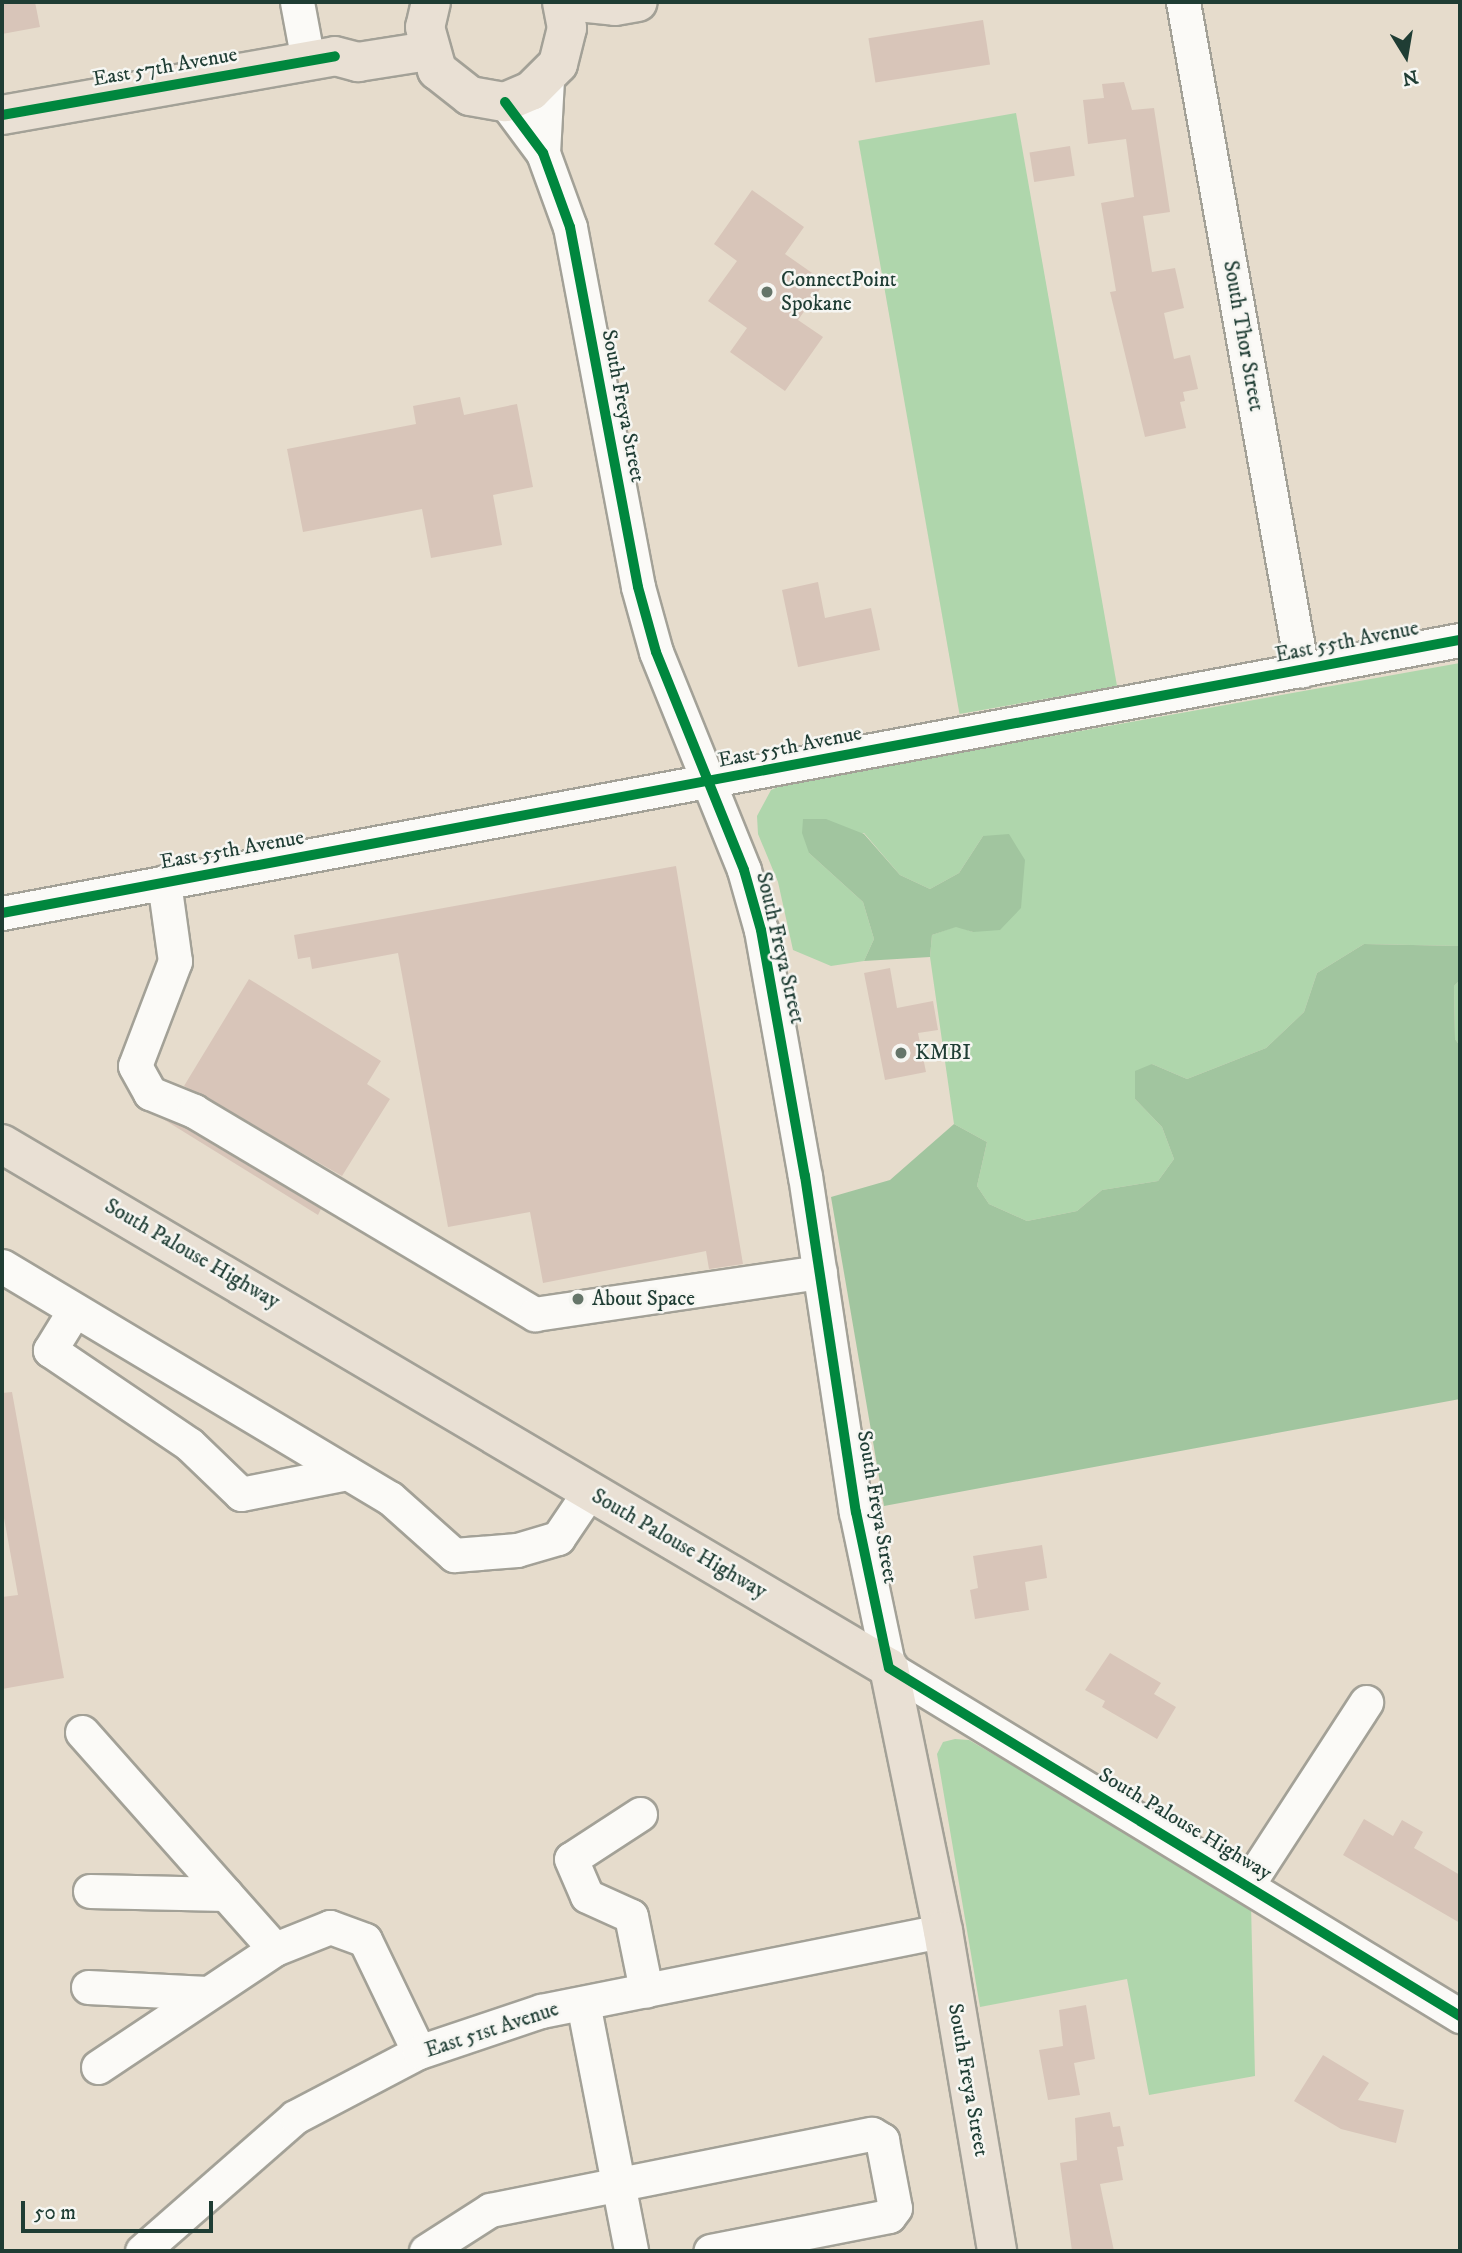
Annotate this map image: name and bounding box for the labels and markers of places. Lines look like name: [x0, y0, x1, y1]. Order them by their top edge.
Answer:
place label: ConnectPoint Spokane: [781, 267, 897, 317]
marker: ConnectPoint Spokane: [759, 284, 775, 300]
place label: KMBI: [915, 1040, 971, 1066]
marker: KMBI: [893, 1045, 909, 1061]
place label: About Space: [592, 1286, 695, 1312]
marker: About Space: [570, 1291, 586, 1307]

